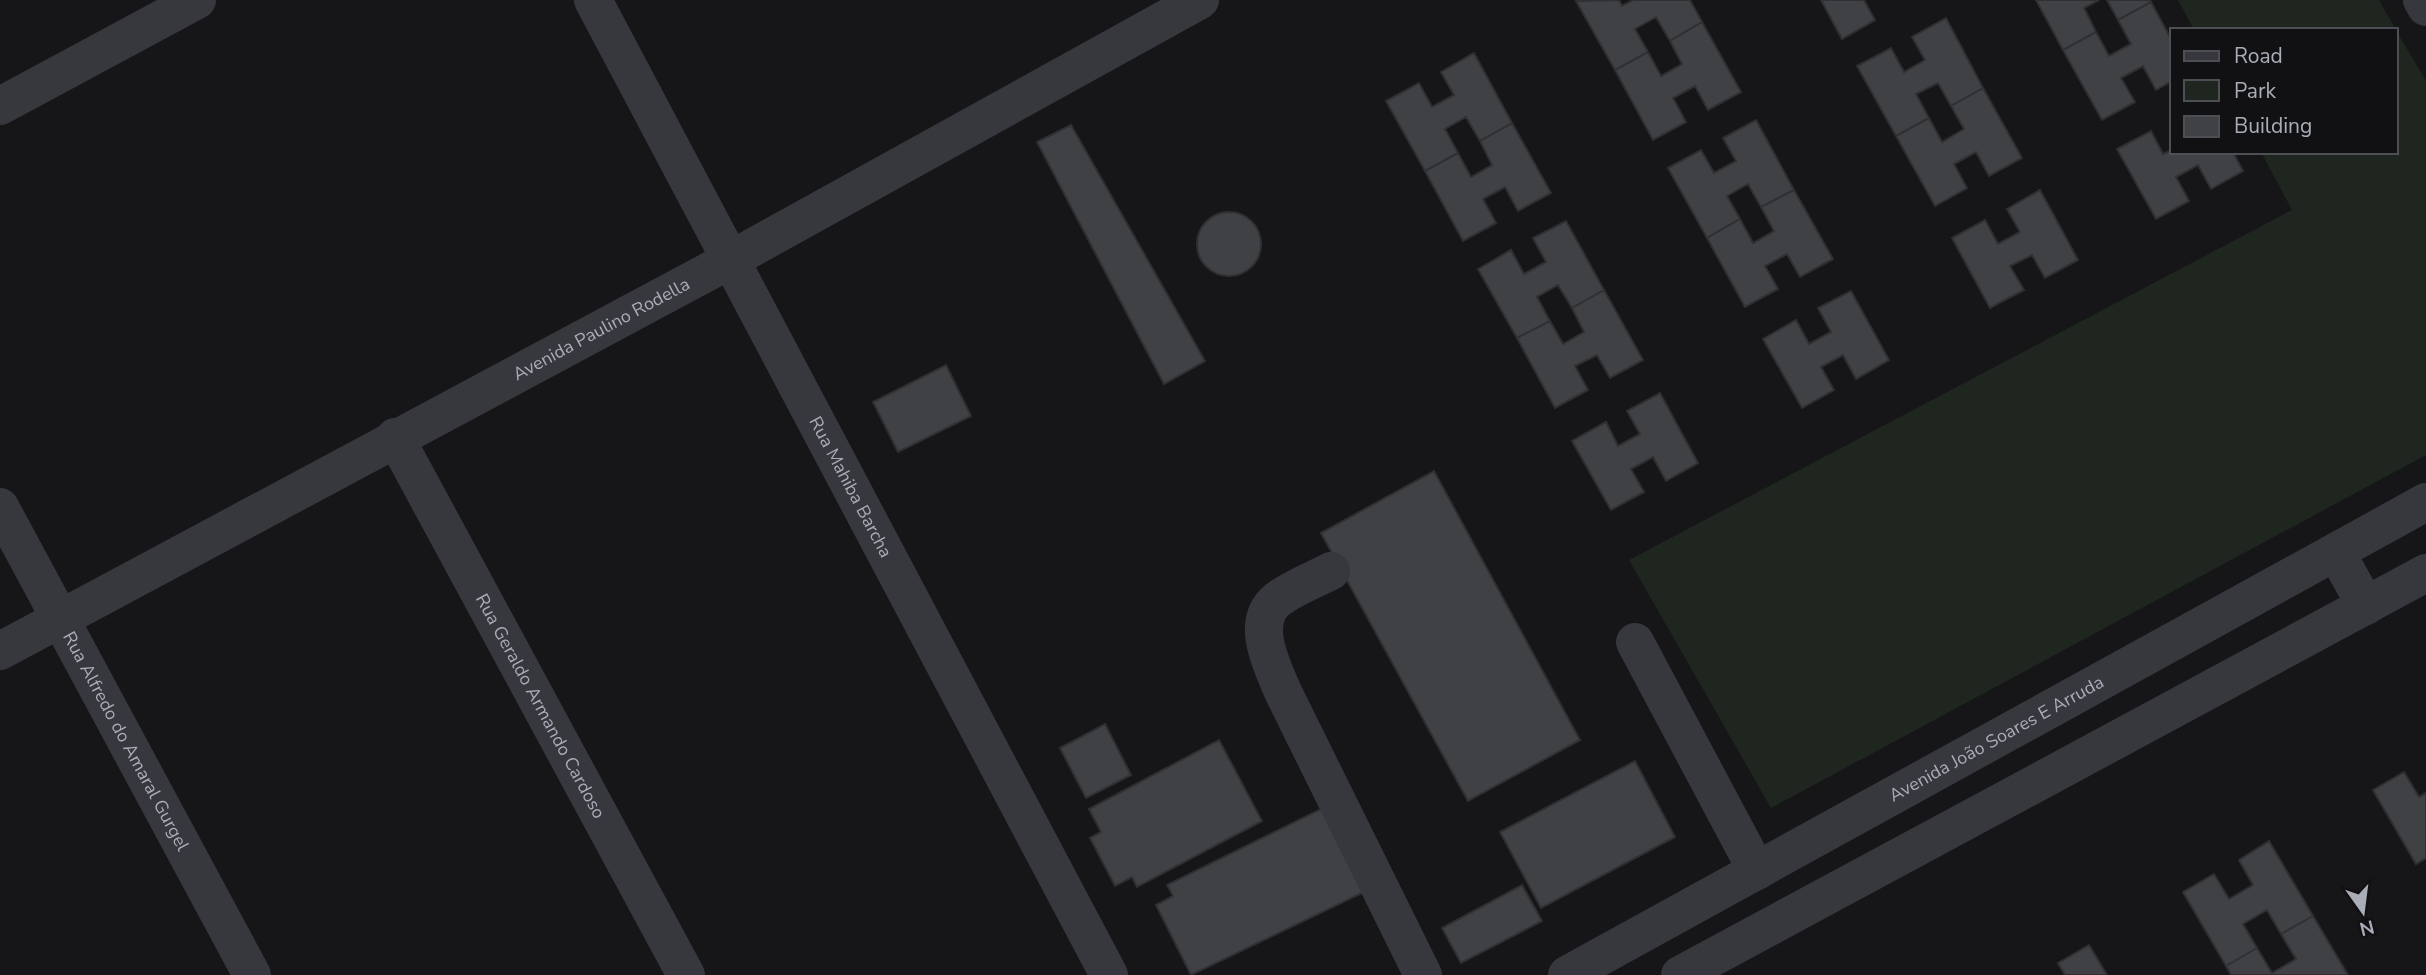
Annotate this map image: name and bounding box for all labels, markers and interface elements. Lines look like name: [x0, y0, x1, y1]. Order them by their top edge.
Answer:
legend: [2170, 28, 2398, 154]
text: Road: [2234, 42, 2283, 70]
text: Park: [2234, 77, 2276, 105]
text: Building: [2234, 112, 2312, 140]
street label: Avenida Paulino Rodella: [508, 272, 694, 386]
street label: Rua Mahiba Barcha: [804, 412, 898, 562]
street label: Rua Geraldo Armando Cardoso: [470, 590, 611, 823]
street label: Rua Alfredo do Amaral Gurgel: [57, 627, 195, 856]
street label: Avenida João Soares E Arruda: [1885, 670, 2108, 807]
north arrow: [2328, 877, 2398, 947]
text: N: [2357, 913, 2377, 942]

